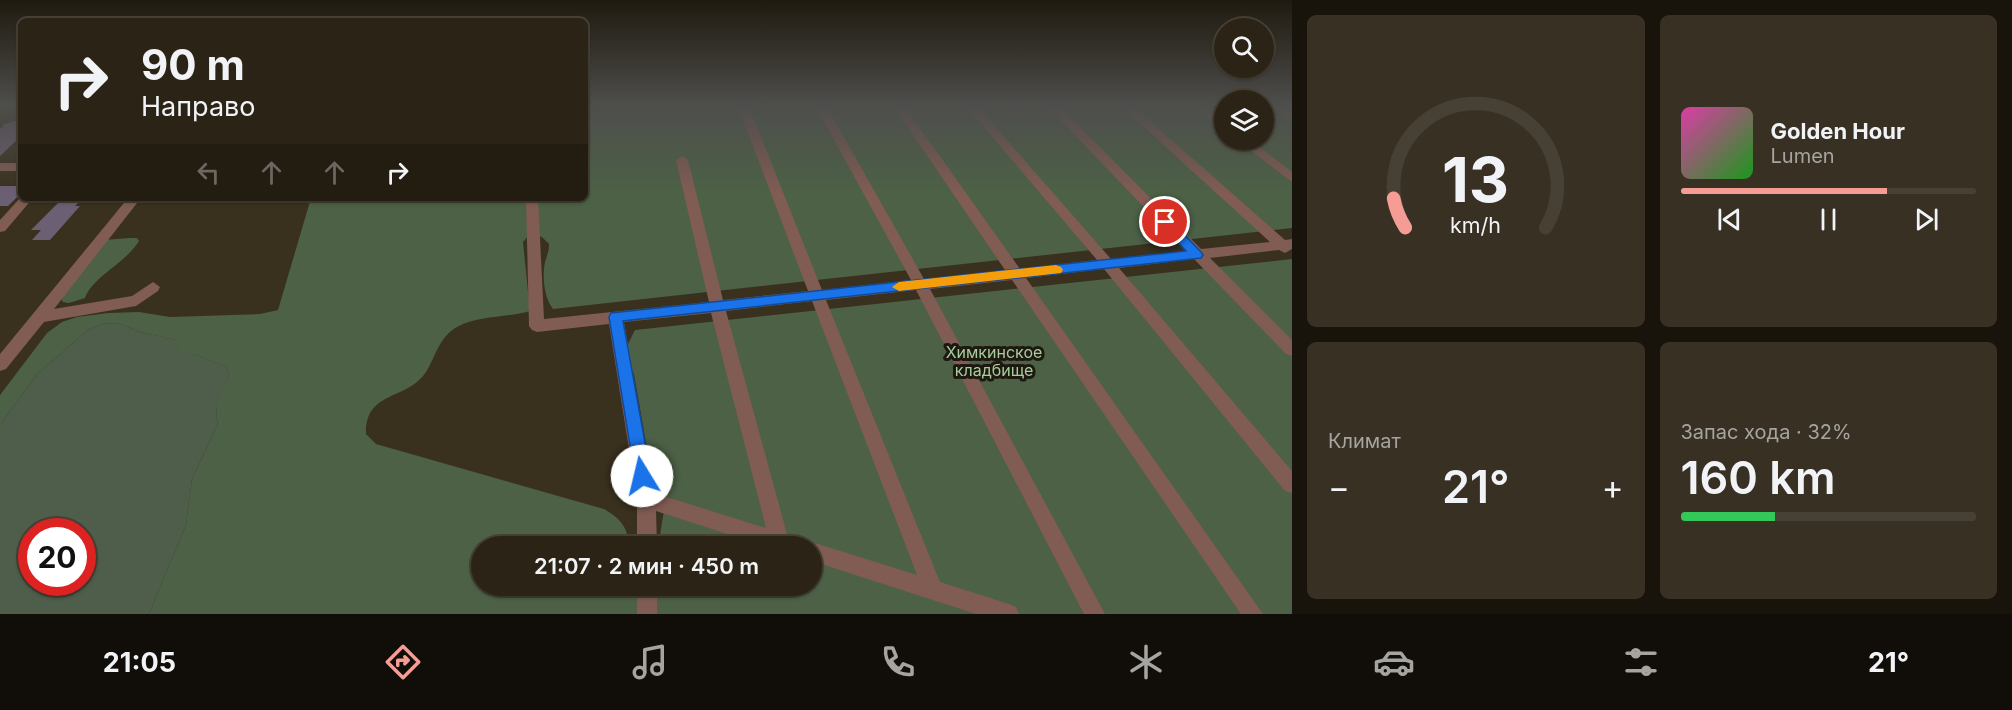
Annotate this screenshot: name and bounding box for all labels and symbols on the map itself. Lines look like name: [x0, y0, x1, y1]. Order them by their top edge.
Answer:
pin: [1139, 196, 1190, 247]
park label: Химкинское кладбище: [946, 342, 1042, 380]
position arrow: [610, 444, 674, 508]
speed limit sign: 20: [18, 518, 96, 596]

